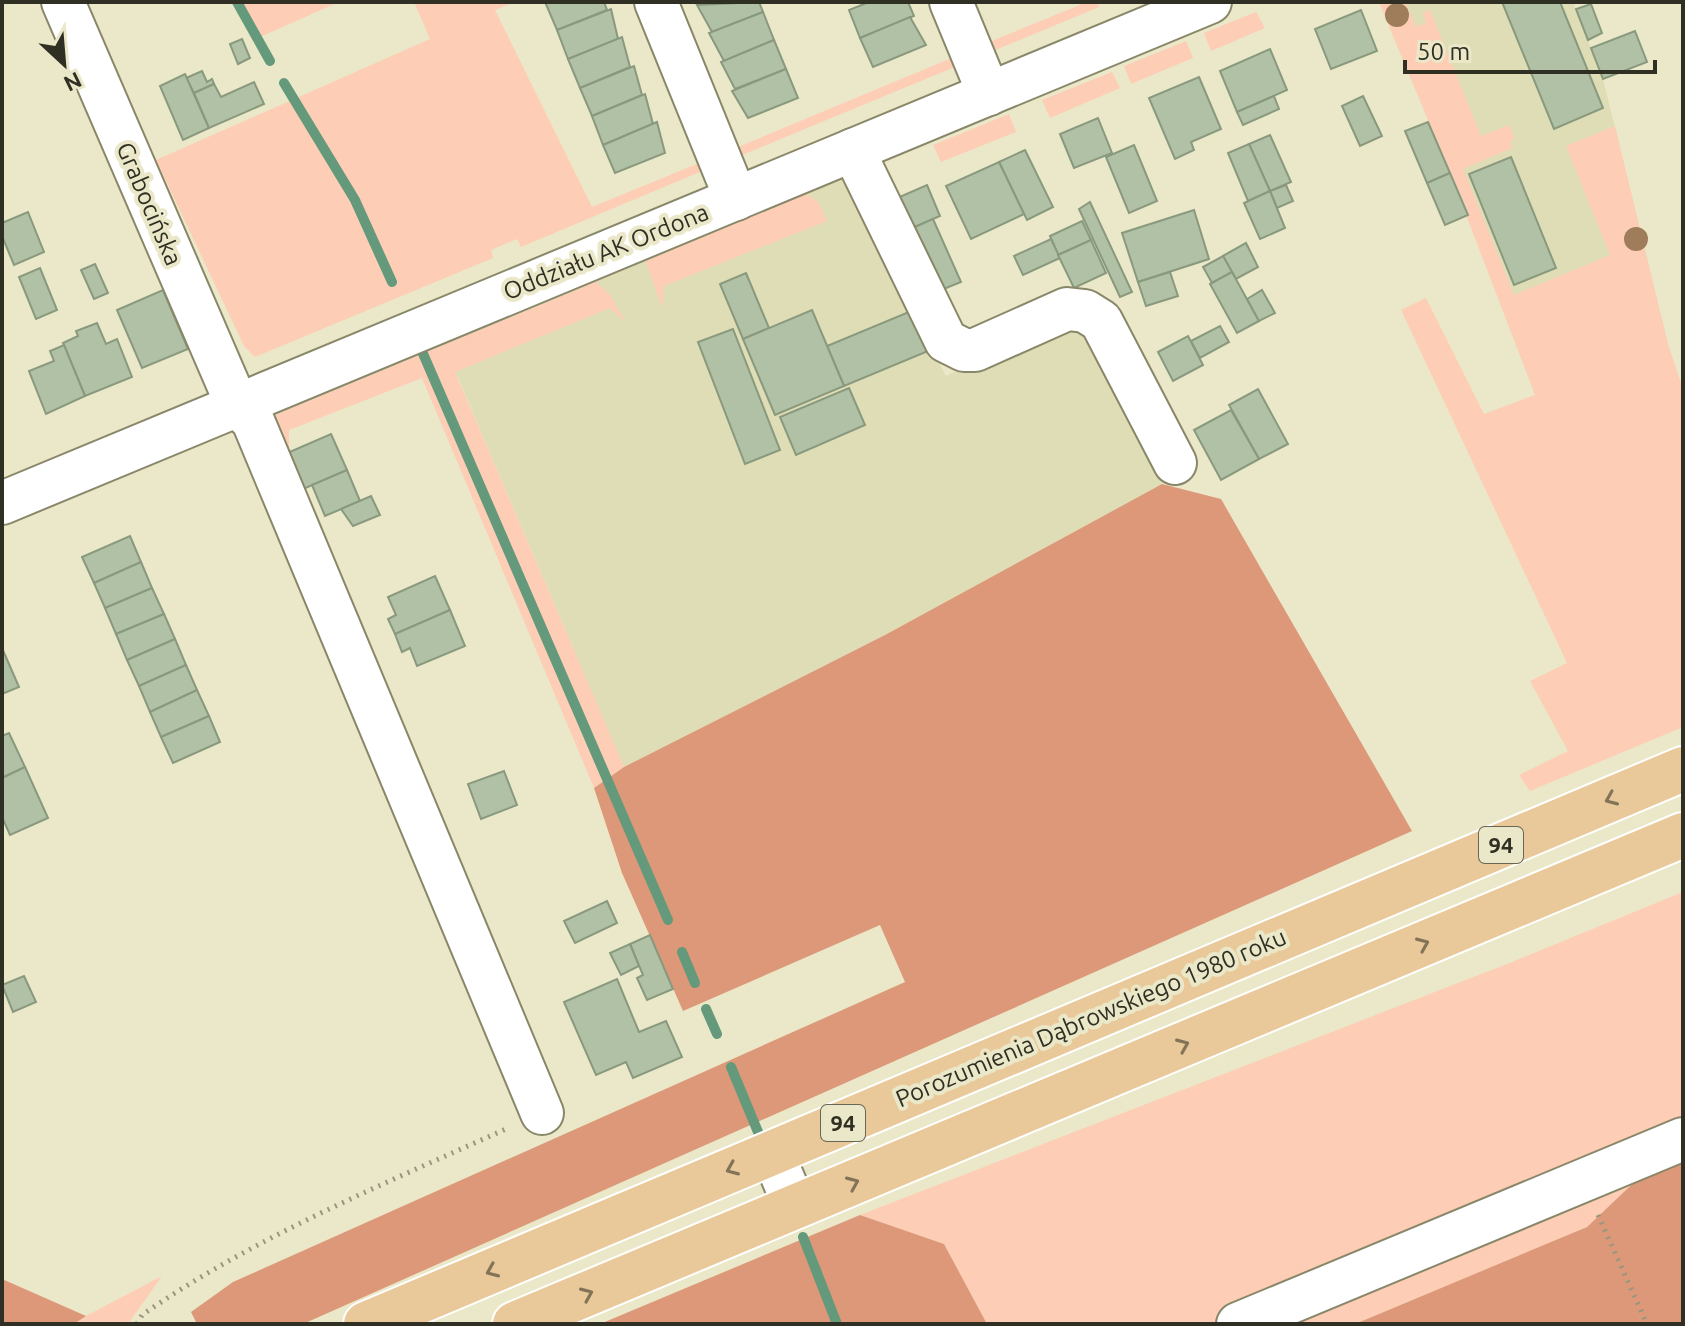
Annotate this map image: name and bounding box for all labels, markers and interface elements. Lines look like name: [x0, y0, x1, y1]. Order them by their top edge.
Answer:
north arrow: [24, 24, 104, 104]
scale bar: [1405, 24, 1655, 74]
text: 50 m: [1417, 38, 1470, 65]
text: N: [60, 68, 86, 97]
street label: Grabocińska: [111, 138, 187, 269]
street label: Oddziału AK Ordona: [499, 198, 712, 305]
one-way arrow: [1605, 789, 1619, 806]
road number: 94: [1479, 827, 1523, 863]
street label: Porozumienia Dąbrowskiego 1980 roku: [892, 923, 1290, 1112]
one-way arrow: [1415, 938, 1429, 954]
one-way arrow: [1175, 1038, 1189, 1054]
road number: 94: [821, 1105, 865, 1141]
one-way arrow: [726, 1160, 740, 1176]
one-way arrow: [845, 1176, 859, 1192]
one-way arrow: [486, 1261, 500, 1277]
one-way arrow: [579, 1287, 593, 1304]

